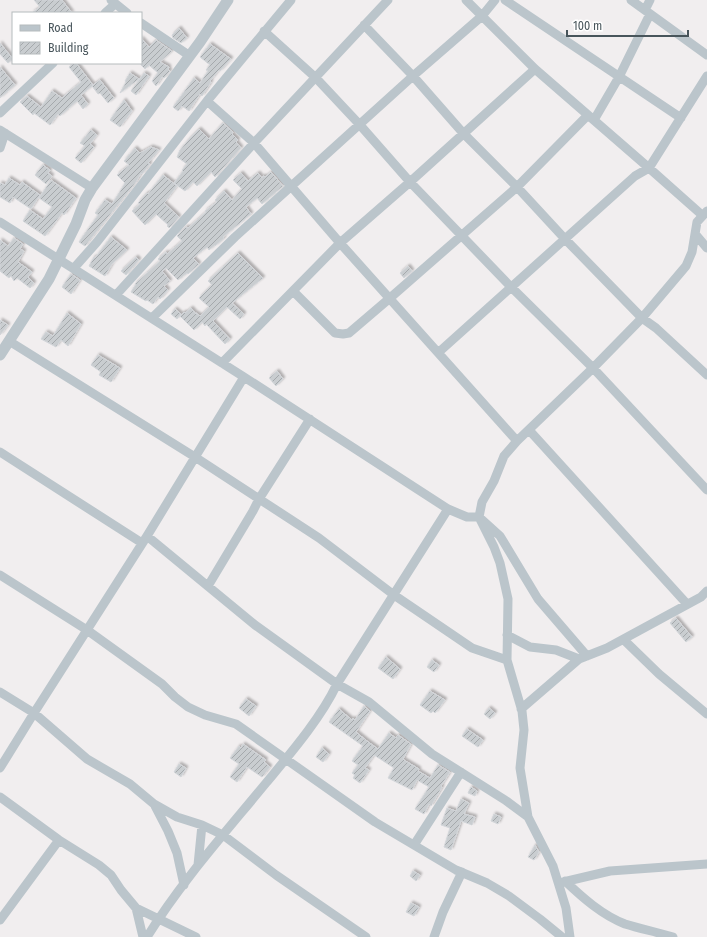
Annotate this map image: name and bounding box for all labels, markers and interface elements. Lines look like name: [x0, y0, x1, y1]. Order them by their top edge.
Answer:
legend: [12, 12, 142, 64]
scale bar: [567, 12, 688, 38]
text: 100 m: [573, 19, 602, 33]
text: Road: [48, 21, 73, 35]
text: Building: [48, 41, 89, 55]

